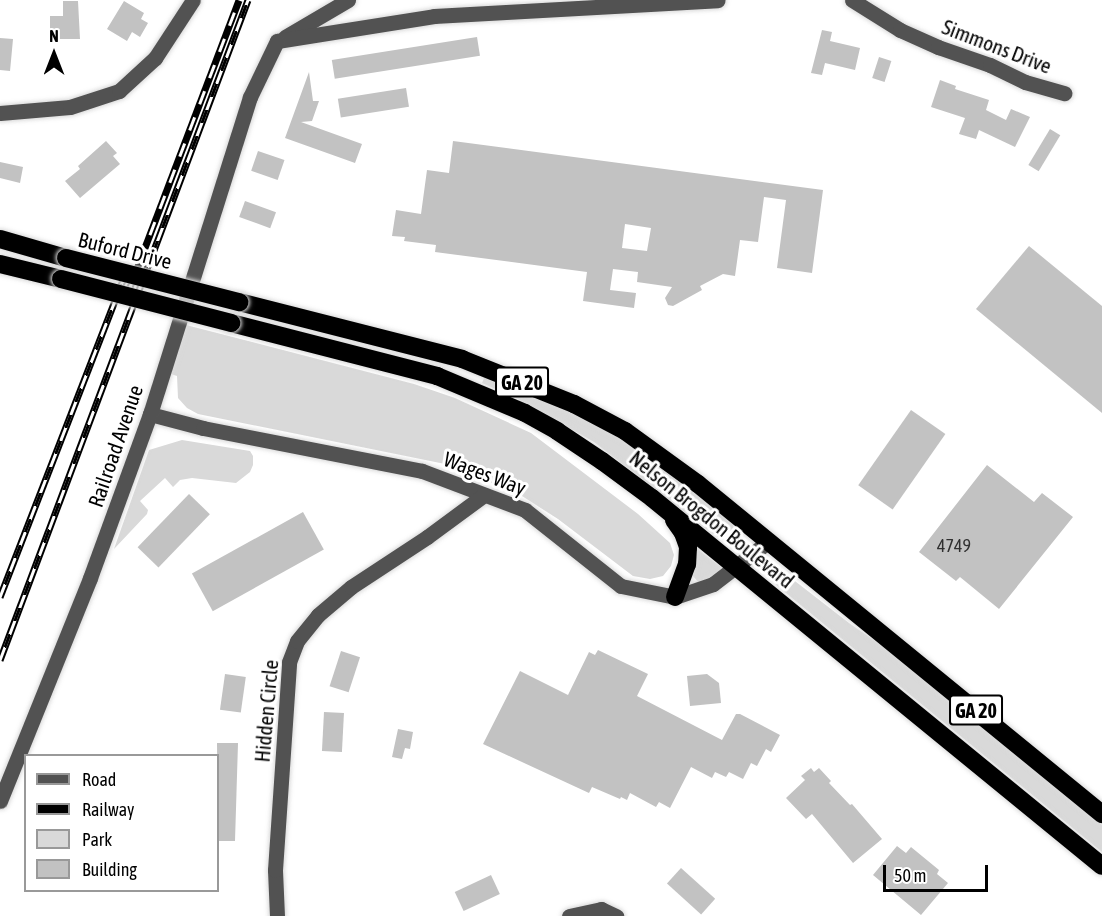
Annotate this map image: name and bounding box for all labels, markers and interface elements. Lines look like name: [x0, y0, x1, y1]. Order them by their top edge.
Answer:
street label: Simmons Drive: [939, 14, 1055, 78]
north arrow: [24, 24, 84, 84]
text: N: [49, 27, 59, 45]
street label: Buford Drive: [76, 226, 174, 274]
road number: GA 20: [495, 365, 549, 399]
street label: Railroad Avenue: [82, 382, 148, 510]
street label: Nelson Brogdon Boulevard: [625, 445, 799, 593]
street label: Wages Way: [440, 446, 530, 500]
house number: 4749: [937, 535, 971, 557]
street label: Hidden Circle: [249, 659, 283, 763]
road number: GA 20: [949, 693, 1003, 727]
legend: [24, 754, 219, 892]
text: Road: [82, 769, 116, 790]
text: Railway: [82, 799, 134, 820]
text: Park: [82, 829, 112, 850]
scale bar: [886, 853, 991, 891]
text: Building: [82, 859, 137, 880]
text: 50 m: [894, 865, 926, 886]

